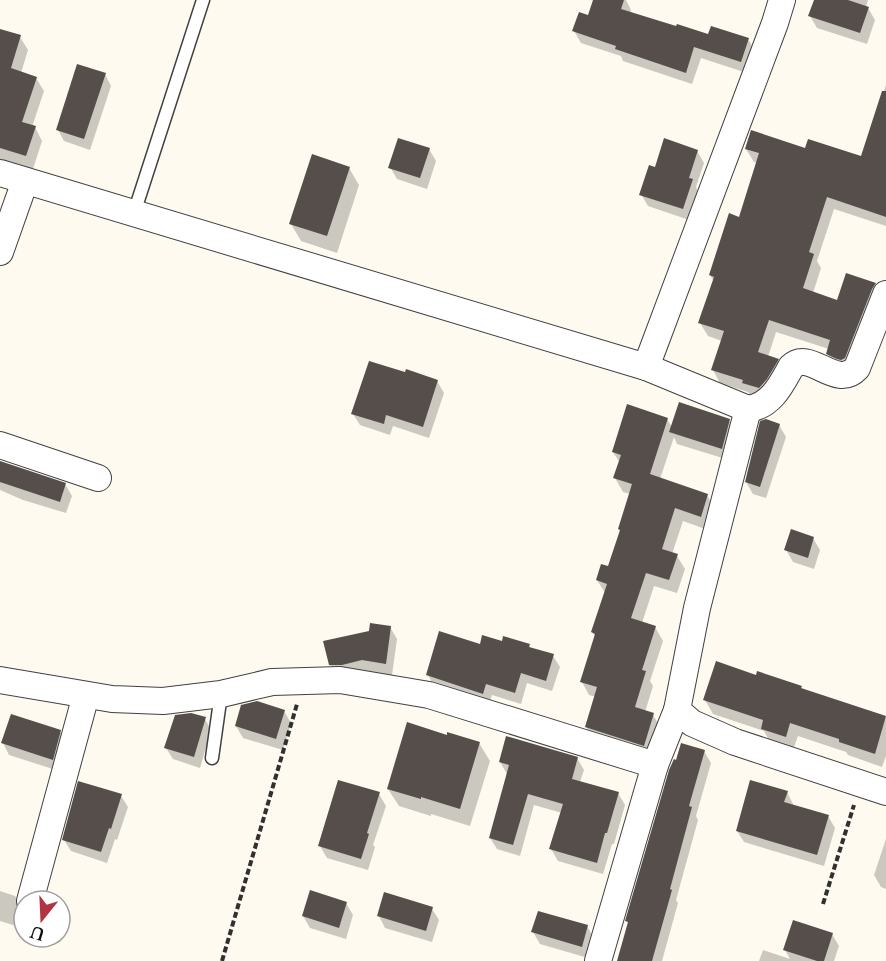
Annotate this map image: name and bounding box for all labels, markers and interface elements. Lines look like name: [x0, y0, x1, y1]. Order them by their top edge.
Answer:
north arrow: [12, 889, 72, 949]
text: U: [28, 922, 47, 945]

